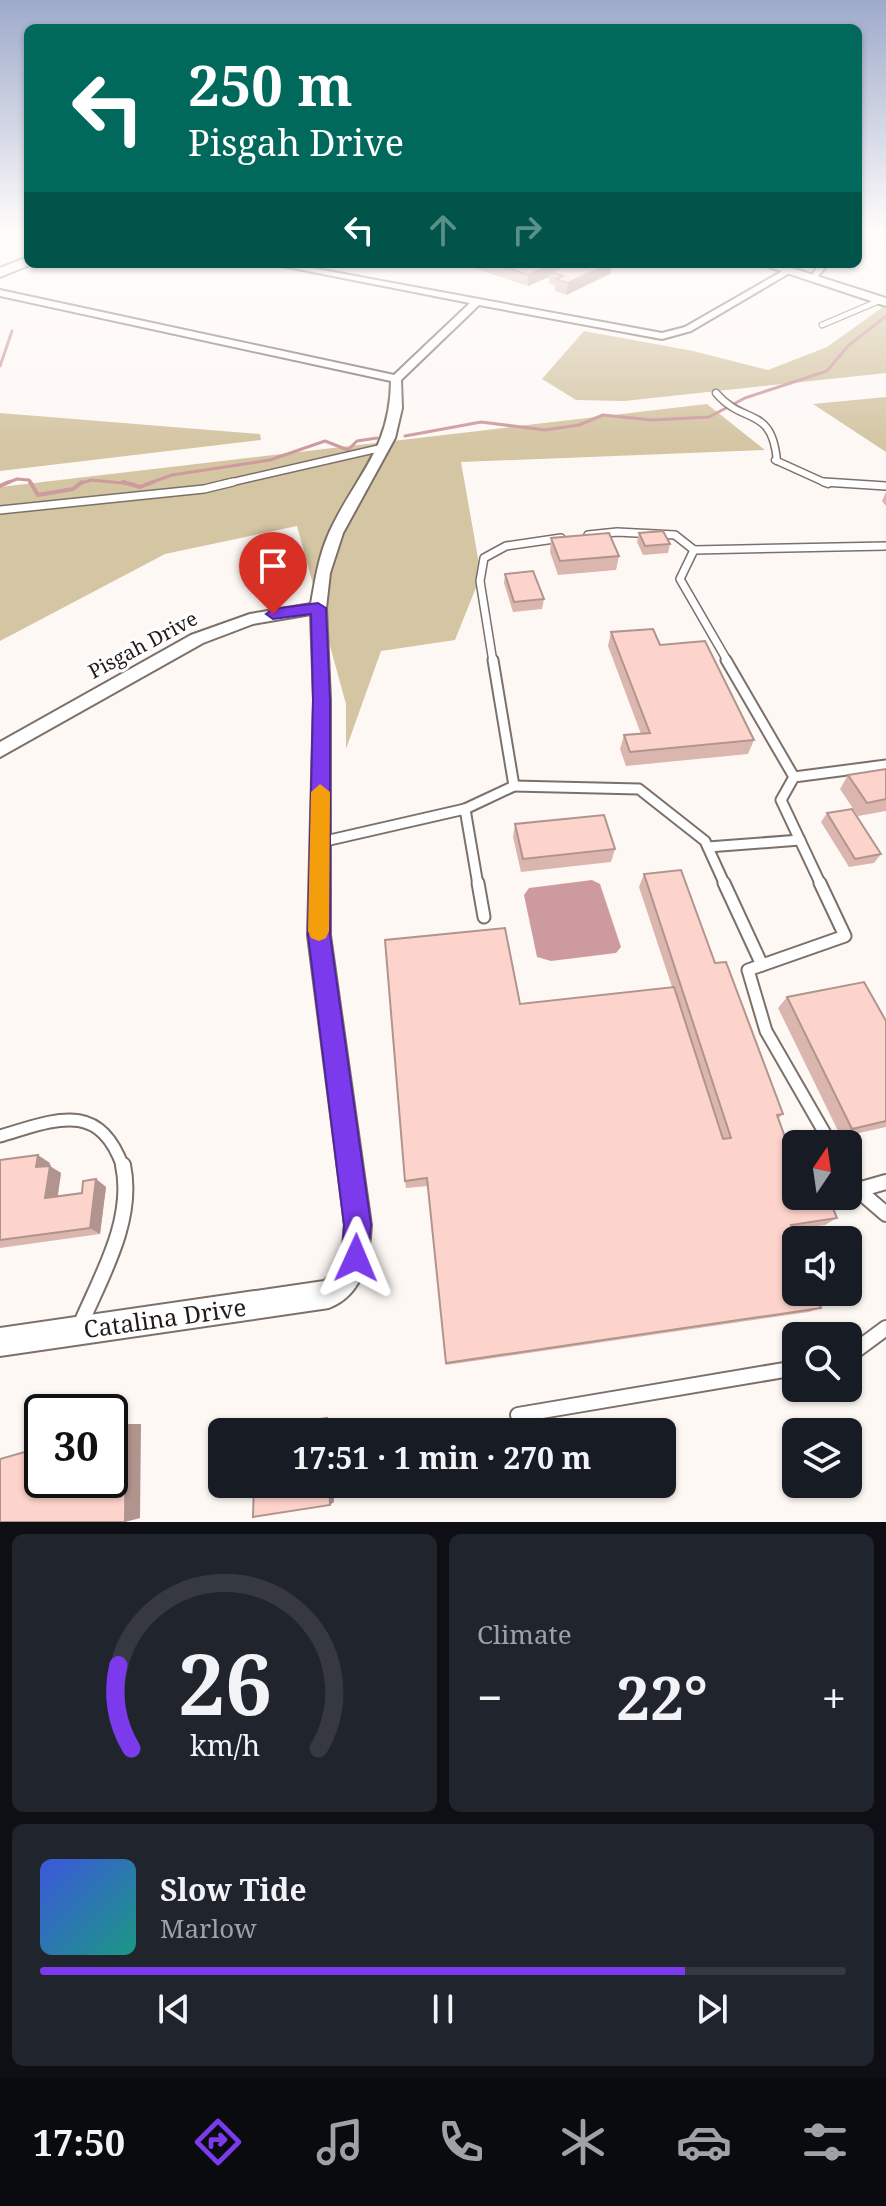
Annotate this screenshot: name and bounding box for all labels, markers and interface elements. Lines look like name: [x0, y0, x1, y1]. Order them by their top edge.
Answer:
text: 250 m: [188, 46, 353, 122]
icon: left: [56, 56, 160, 160]
text: Pisgah Drive: [188, 118, 404, 167]
icon: left: [337, 208, 381, 252]
icon: ahead: [421, 208, 465, 252]
icon: right: [505, 208, 549, 252]
pin: [239, 532, 307, 614]
icon: arrive: [251, 544, 295, 588]
street label: Pisgah Drive: [83, 604, 202, 685]
north arrow: [782, 1130, 862, 1210]
map controls: [782, 1130, 862, 1498]
position arrow: [314, 1216, 398, 1300]
button: sound: [782, 1226, 862, 1306]
street label: Catalina Drive: [81, 1290, 248, 1345]
button: search: [782, 1322, 862, 1402]
speed limit sign: 30: [24, 1394, 128, 1498]
button: layers: [782, 1418, 862, 1498]
text: 17:51 · 1 min · 270 m: [293, 1437, 591, 1478]
text: Climate: [477, 1616, 572, 1652]
text: 26: [177, 1626, 272, 1739]
text: 22°: [616, 1656, 708, 1738]
text: −: [477, 1667, 502, 1727]
text: +: [821, 1667, 846, 1727]
text: km/h: [189, 1725, 260, 1764]
text: Slow Tide: [160, 1869, 307, 1910]
text: Marlow: [160, 1910, 257, 1946]
icon: previous: [152, 1987, 196, 2031]
icon: pause: [421, 1987, 465, 2031]
icon: next: [690, 1987, 734, 2031]
icon: directions: [190, 2114, 246, 2170]
icon: music: [312, 2114, 368, 2170]
icon: phone: [433, 2114, 489, 2170]
icon: climate: [555, 2114, 611, 2170]
icon: car: [676, 2114, 732, 2170]
icon: filters: [797, 2114, 853, 2170]
text: 17:50: [33, 2118, 125, 2167]

